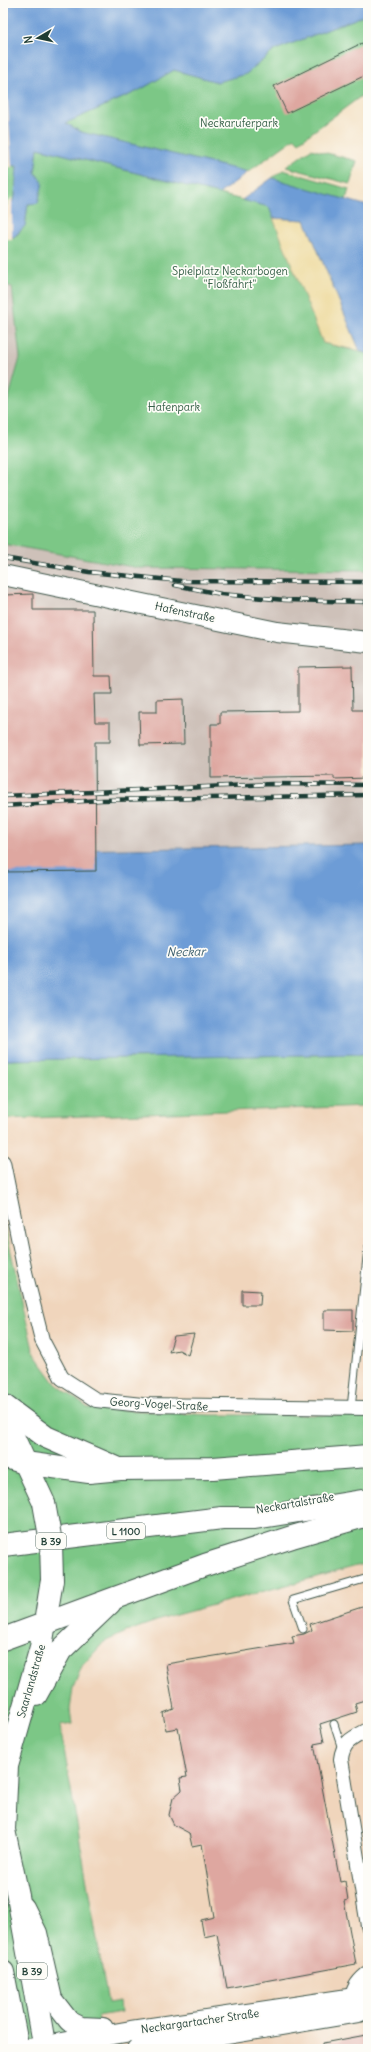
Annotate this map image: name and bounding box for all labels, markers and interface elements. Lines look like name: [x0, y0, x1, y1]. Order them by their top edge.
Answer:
north arrow: [18, 18, 58, 58]
text: N: [21, 35, 36, 44]
park label: Neckaruferpark: [200, 116, 278, 130]
park label: Spielplatz Neckarbogen "Floßfahrt": [172, 264, 288, 291]
park label: Hafenpark: [148, 400, 201, 414]
street label: Hafenstraße: [154, 599, 216, 625]
water label: Neckar: [167, 944, 207, 959]
street label: Georg-Vogel-Straße: [109, 1394, 209, 1414]
street label: Neckartalstraße: [255, 1489, 335, 1517]
road number: L 1100: [107, 1523, 145, 1539]
road number: B 39: [36, 1533, 66, 1549]
street label: Saarlandstraße: [14, 1642, 48, 1719]
road number: B 39: [17, 1963, 47, 1979]
street label: Neckargartacher Straße: [140, 2006, 260, 2036]

